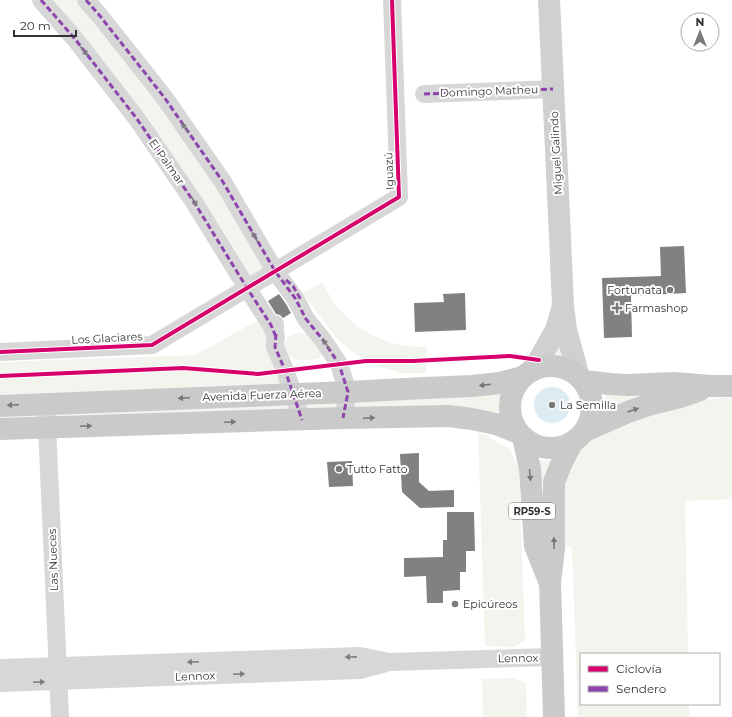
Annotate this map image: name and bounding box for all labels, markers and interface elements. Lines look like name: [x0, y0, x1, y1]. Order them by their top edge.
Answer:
scale bar: [14, 12, 76, 38]
north arrow: [680, 12, 720, 52]
text: N: [696, 15, 704, 29]
text: 20 m: [20, 18, 51, 33]
one-way arrow: [80, 45, 88, 56]
street label: Domingo Matheu: [440, 82, 538, 100]
street label: Miguel Galindo: [547, 111, 565, 195]
one-way arrow: [181, 123, 189, 133]
street label: El Palmar: [146, 136, 188, 188]
street label: Iguazú: [381, 152, 397, 190]
one-way arrow: [190, 196, 198, 206]
one-way arrow: [252, 231, 259, 243]
place label: Fortunata: [607, 283, 662, 297]
marker: Fortunata: [665, 285, 675, 295]
place label: Farmashop: [625, 301, 688, 315]
marker: Farmashop: [612, 303, 622, 313]
street label: Los Glaciares: [71, 329, 144, 347]
one-way arrow: [322, 339, 330, 349]
one-way arrow: [479, 382, 491, 388]
street label: Avenida Fuerza Aérea: [202, 386, 322, 404]
one-way arrow: [178, 395, 190, 402]
place label: La Semilla: [560, 398, 616, 412]
marker: La Semilla: [547, 400, 557, 410]
one-way arrow: [7, 402, 19, 409]
one-way arrow: [628, 406, 640, 412]
one-way arrow: [363, 414, 375, 421]
one-way arrow: [224, 419, 237, 425]
one-way arrow: [80, 423, 92, 430]
place label: Tutto Fatto: [347, 462, 408, 476]
marker: Tutto Fatto: [334, 464, 344, 474]
one-way arrow: [526, 469, 533, 481]
road number: RP59-S: [509, 503, 555, 519]
street label: Las Nueces: [45, 528, 61, 591]
one-way arrow: [551, 536, 557, 549]
place label: Epicúreos: [463, 597, 518, 611]
marker: Epicúreos: [450, 599, 460, 609]
street label: Lennox: [498, 651, 538, 665]
one-way arrow: [345, 653, 357, 660]
legend: [580, 653, 720, 705]
one-way arrow: [187, 658, 199, 665]
text: Ciclovía: [616, 661, 662, 676]
street label: Lennox: [175, 668, 216, 684]
one-way arrow: [233, 671, 245, 678]
one-way arrow: [33, 678, 45, 685]
text: Sendero: [616, 681, 666, 696]

